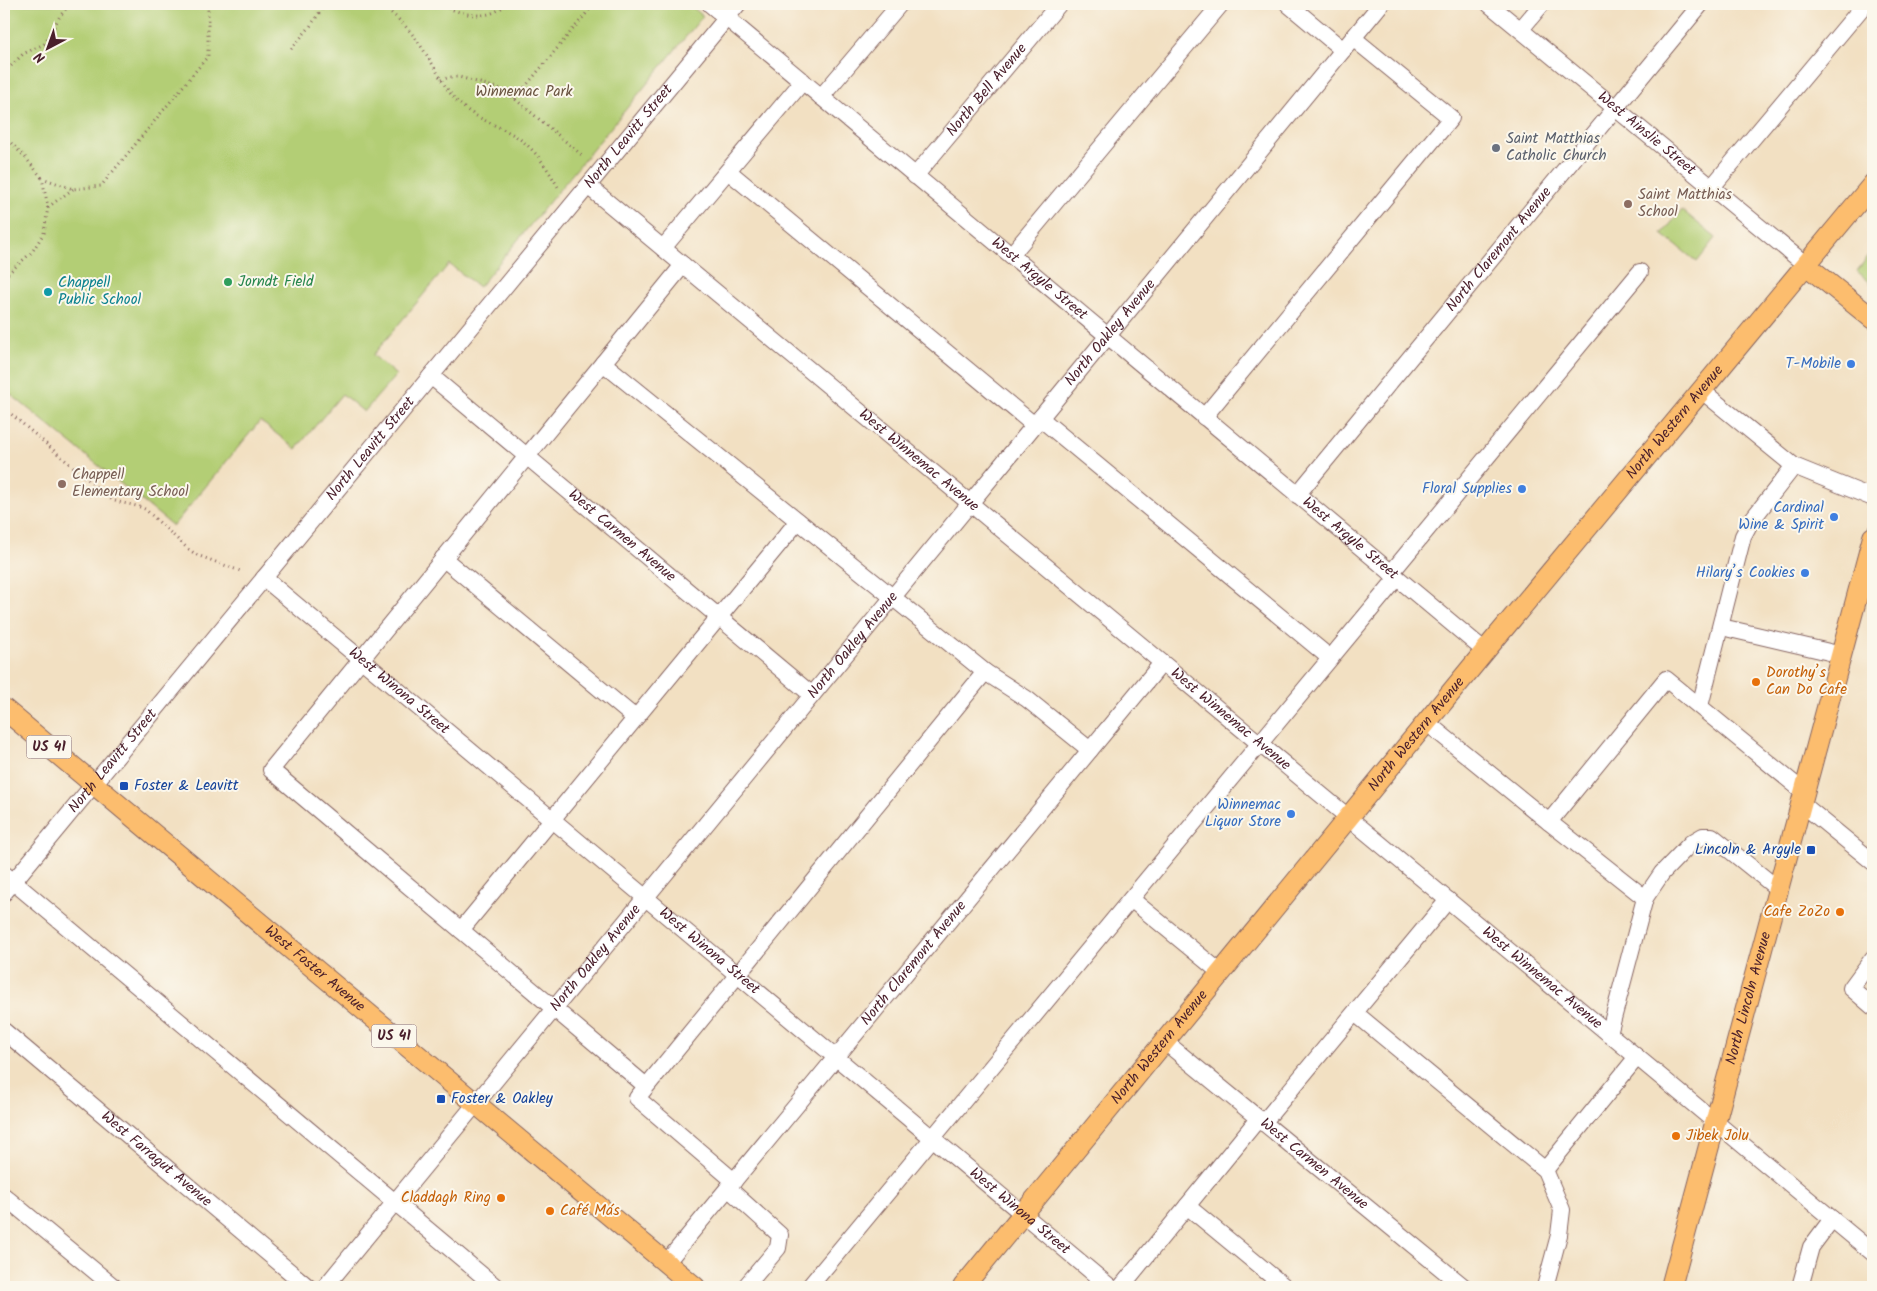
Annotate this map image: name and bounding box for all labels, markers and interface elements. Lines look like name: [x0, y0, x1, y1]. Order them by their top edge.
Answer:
north arrow: [22, 22, 72, 72]
street label: North Bell Avenue: [941, 38, 1033, 142]
text: N: [29, 46, 51, 68]
street label: North Leavitt Street: [578, 79, 679, 194]
park label: Winnemac Park: [476, 80, 573, 104]
street label: West Ainslie Street: [1592, 86, 1701, 182]
place label: Saint Matthias Catholic Church: [1506, 127, 1607, 168]
marker: Saint Matthias Catholic Church: [1490, 142, 1502, 154]
street label: North Claremont Avenue: [1440, 181, 1558, 317]
place label: Saint Matthias School: [1638, 183, 1733, 224]
marker: Saint Matthias School: [1622, 198, 1634, 210]
street label: West Argyle Street: [986, 231, 1093, 327]
place label: Jorndt Field: [238, 270, 314, 294]
place label: Chappell Public School: [58, 271, 141, 312]
street label: North Oakley Avenue: [1059, 274, 1162, 392]
marker: Jorndt Field: [222, 276, 234, 288]
marker: Chappell Public School: [42, 286, 54, 298]
place label: T-Mobile: [1786, 352, 1841, 376]
marker: T-Mobile: [1845, 358, 1857, 370]
street label: North Western Avenue: [1620, 360, 1730, 485]
street label: North Leavitt Street: [320, 391, 421, 506]
street label: West Winnemac Avenue: [853, 403, 985, 518]
place label: Chappell Elementary School: [72, 463, 189, 504]
place label: Floral Supplies: [1422, 477, 1513, 501]
marker: Chappell Elementary School: [56, 478, 68, 490]
street label: West Carmen Avenue: [563, 483, 681, 588]
marker: Floral Supplies: [1516, 483, 1528, 495]
street label: West Argyle Street: [1297, 491, 1404, 586]
place label: Cardinal Wine & Spirit: [1738, 496, 1824, 537]
marker: Cardinal Wine & Spirit: [1828, 511, 1840, 523]
place label: Hilary’s Cookies: [1696, 561, 1796, 585]
marker: Hilary’s Cookies: [1799, 567, 1811, 579]
street label: North Oakley Avenue: [802, 586, 905, 704]
street label: West Winona Street: [343, 641, 455, 741]
place label: Dorothy’s Can Do Cafe: [1766, 661, 1847, 702]
street label: West Winnemac Avenue: [1165, 662, 1296, 777]
street label: North Western Avenue: [1362, 671, 1471, 797]
marker: Dorothy’s Can Do Cafe: [1750, 676, 1762, 688]
street label: North Leavitt Street: [62, 703, 163, 819]
road number: US 41: [27, 736, 72, 759]
place label: Foster & Leavitt: [134, 774, 239, 798]
marker: Foster & Leavitt: [118, 780, 130, 792]
place label: Winnemac Liquor Store: [1205, 793, 1281, 834]
marker: Winnemac Liquor Store: [1285, 808, 1297, 820]
place label: Lincoln & Argyle: [1695, 838, 1801, 862]
marker: Lincoln & Argyle: [1805, 844, 1817, 856]
street label: North Claremont Avenue: [855, 895, 973, 1031]
street label: North Oakley Avenue: [544, 899, 647, 1017]
place label: Cafe ZoZo: [1763, 900, 1830, 924]
street label: West Winona Street: [653, 902, 765, 1001]
marker: Cafe ZoZo: [1834, 906, 1846, 918]
street label: West Foster Avenue: [259, 919, 371, 1018]
street label: West Winnemac Avenue: [1476, 921, 1608, 1036]
street label: North Lincoln Avenue: [1719, 929, 1778, 1068]
street label: North Western Avenue: [1105, 985, 1214, 1110]
road number: US 41: [372, 1024, 416, 1048]
place label: Foster & Oakley: [451, 1087, 554, 1111]
marker: Foster & Oakley: [435, 1093, 447, 1105]
street label: West Farragut Avenue: [95, 1105, 217, 1213]
street label: West Carmen Avenue: [1254, 1112, 1374, 1216]
place label: Jibek Jolu: [1686, 1124, 1749, 1148]
marker: Jibek Jolu: [1670, 1130, 1682, 1142]
street label: West Winona Street: [964, 1162, 1076, 1261]
place label: Claddagh Ring: [401, 1186, 491, 1210]
marker: Claddagh Ring: [495, 1192, 507, 1204]
place label: Café Más: [560, 1199, 620, 1223]
marker: Café Más: [544, 1205, 556, 1217]

